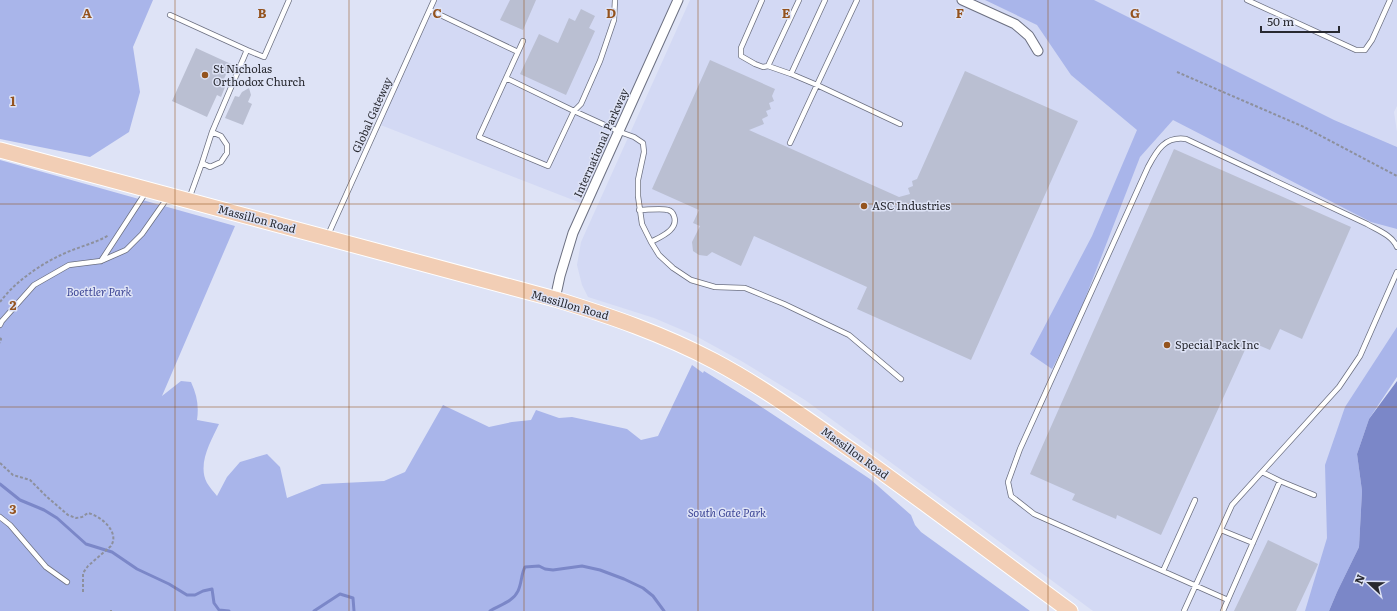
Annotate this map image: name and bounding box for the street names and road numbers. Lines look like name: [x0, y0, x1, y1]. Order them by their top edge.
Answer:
street label: Global Gateway: [347, 74, 395, 155]
street label: International Parkway: [569, 85, 632, 200]
street label: Massillon Road: [217, 200, 298, 236]
street label: Massillon Road: [530, 285, 611, 323]
street label: Massillon Road: [819, 422, 893, 482]

